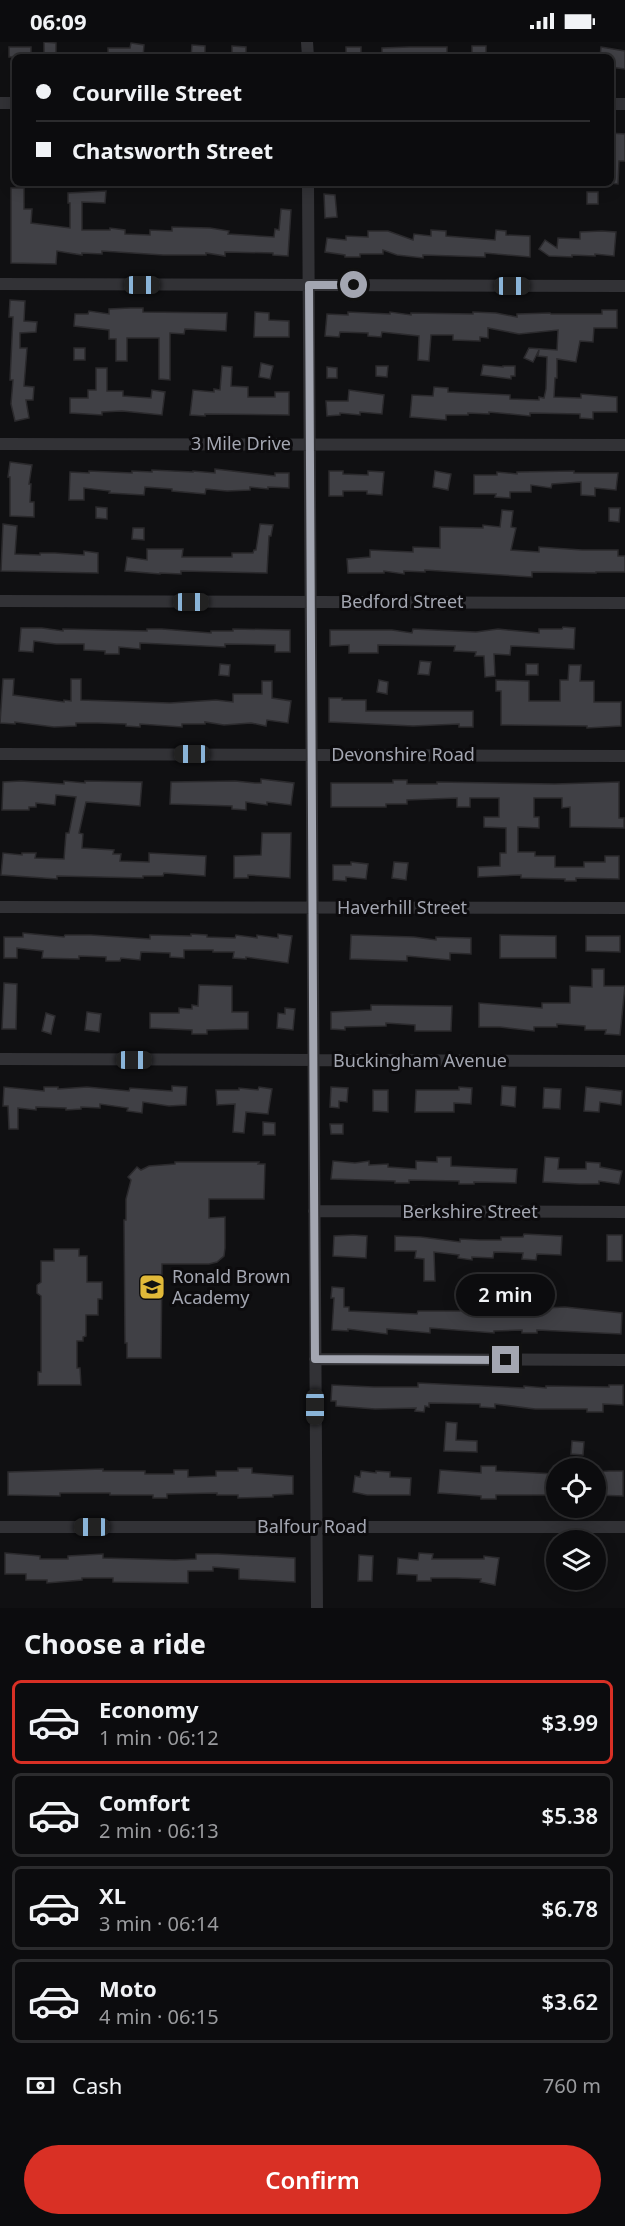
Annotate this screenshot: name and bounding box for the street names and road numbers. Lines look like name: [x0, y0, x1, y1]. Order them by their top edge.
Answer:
street label: 3 Mile Drive: [191, 431, 291, 455]
street label: Bedford Street: [340, 589, 464, 613]
street label: Devonshire Road: [331, 742, 475, 766]
street label: Haverhill Street: [337, 895, 468, 919]
street label: Buckingham Avenue: [333, 1048, 507, 1072]
street label: Berkshire Street: [402, 1199, 538, 1223]
street label: Balfour Road: [257, 1514, 367, 1538]

